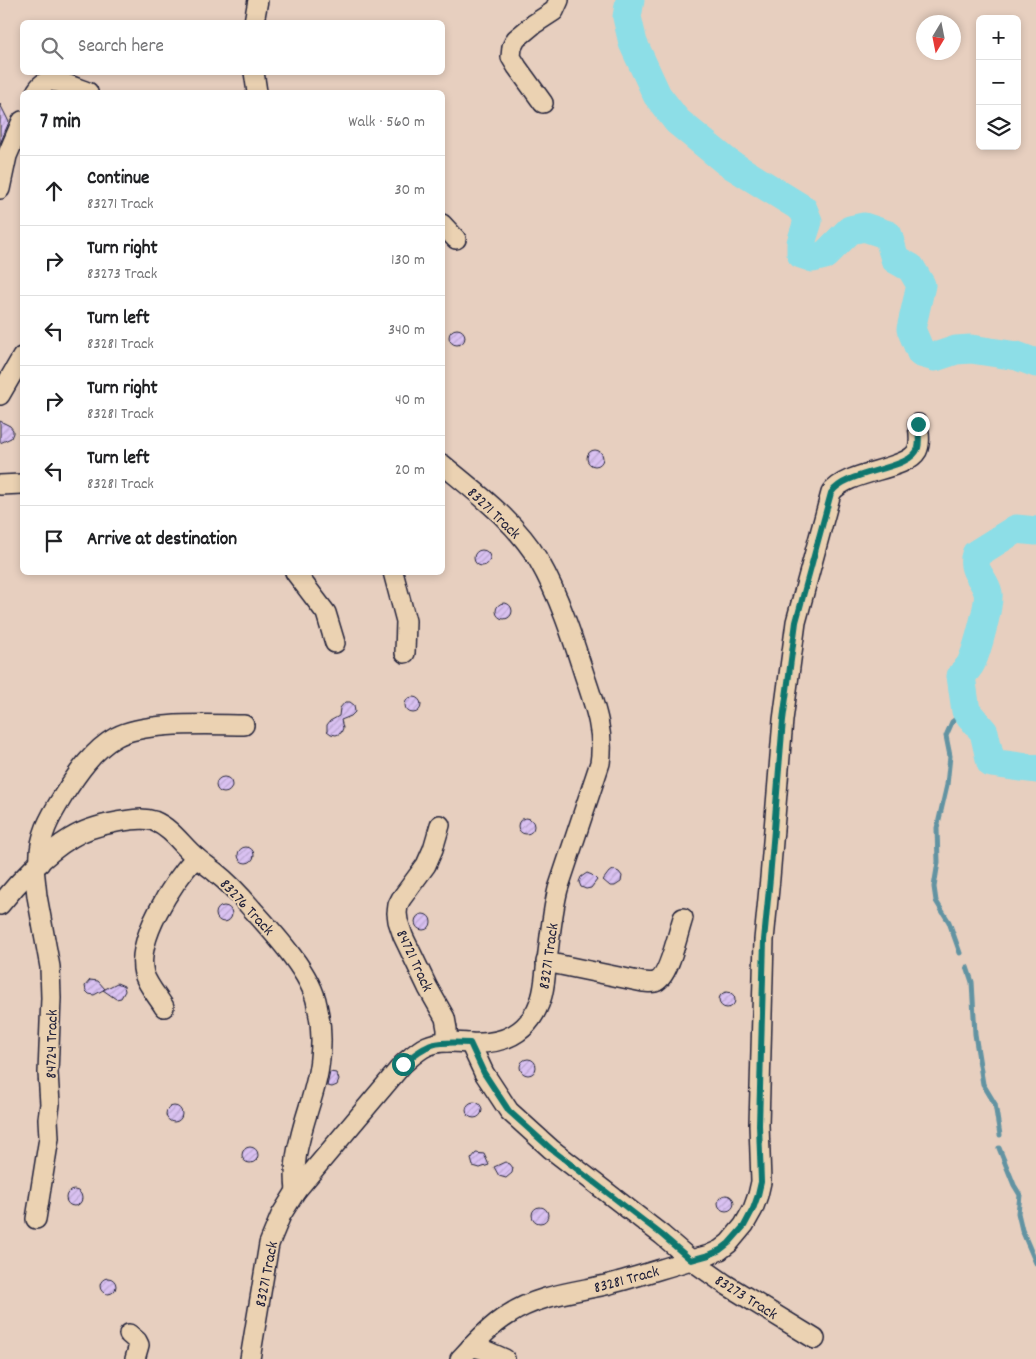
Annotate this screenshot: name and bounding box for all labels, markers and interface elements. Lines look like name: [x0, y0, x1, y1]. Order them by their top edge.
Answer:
north arrow: [916, 15, 961, 60]
map controls: [976, 15, 1021, 150]
button: +: [976, 15, 1021, 60]
search box: [20, 20, 445, 75]
icon: search: [38, 34, 66, 62]
text: Search here: [78, 34, 164, 61]
button: −: [976, 60, 1021, 105]
button: layers: [976, 105, 1021, 150]
text: 7 min: [40, 108, 81, 138]
text: Walk · 560 m: [348, 111, 425, 134]
text: Continue: [87, 166, 149, 193]
icon: ahead: [40, 177, 68, 205]
text: 30 m: [395, 179, 425, 202]
text: 83271 Track: [87, 193, 154, 216]
text: Turn right: [87, 236, 158, 263]
icon: right: [40, 247, 68, 275]
text: 130 m: [391, 249, 425, 272]
text: 83273 Track: [87, 263, 157, 286]
text: Turn left: [87, 306, 150, 333]
icon: left: [40, 317, 68, 345]
text: 340 m: [388, 319, 425, 342]
text: 83281 Track: [87, 333, 154, 356]
text: Turn right: [87, 376, 158, 403]
icon: right: [40, 387, 68, 415]
text: 40 m: [395, 389, 425, 412]
text: 83281 Track: [87, 403, 154, 426]
route end: [907, 413, 930, 436]
text: Turn left: [87, 446, 150, 473]
icon: left: [40, 457, 68, 485]
text: 20 m: [395, 459, 425, 482]
text: 83281 Track: [87, 473, 154, 496]
street label: 83271 Track: [461, 482, 525, 545]
icon: arrive: [40, 527, 68, 555]
text: Arrive at destination: [87, 527, 237, 554]
street label: 83276 Track: [214, 874, 279, 942]
street label: 83271 Track: [533, 922, 566, 991]
street label: 84721 Track: [389, 926, 438, 996]
street label: 84724 Track: [40, 1009, 65, 1079]
route start: [392, 1053, 415, 1076]
street label: 83271 Track: [250, 1240, 285, 1309]
street label: 83281 Track: [591, 1261, 662, 1300]
street label: 83273 Track: [710, 1270, 782, 1326]

